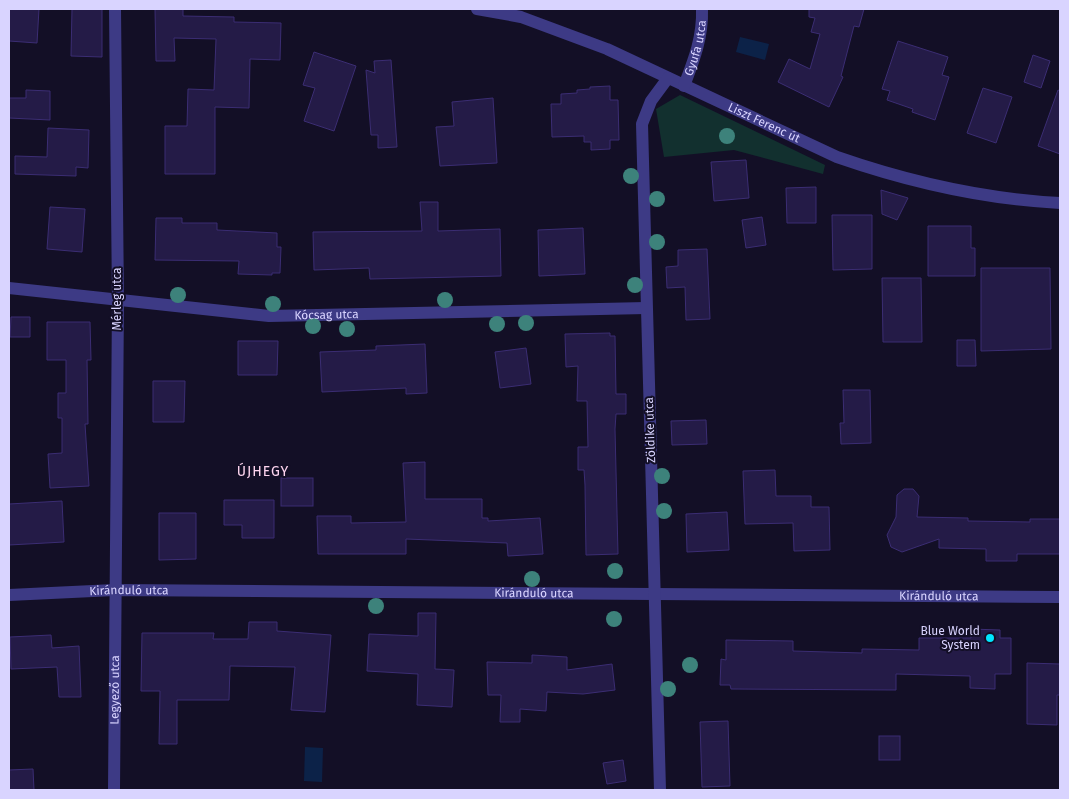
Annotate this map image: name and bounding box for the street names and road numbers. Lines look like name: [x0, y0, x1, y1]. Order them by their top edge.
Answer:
street label: Gyufa utca: [682, 19, 709, 78]
street label: Liszt Ferenc út: [726, 100, 803, 146]
street label: Mérleg utca: [110, 267, 124, 331]
street label: Kócsag utca: [294, 307, 359, 322]
street label: Zöldike utca: [642, 397, 658, 463]
street label: Kiránduló utca: [89, 583, 169, 598]
street label: Kiránduló utca: [494, 586, 574, 600]
street label: Kiránduló utca: [899, 589, 979, 603]
street label: Legyező utca: [108, 655, 122, 725]

